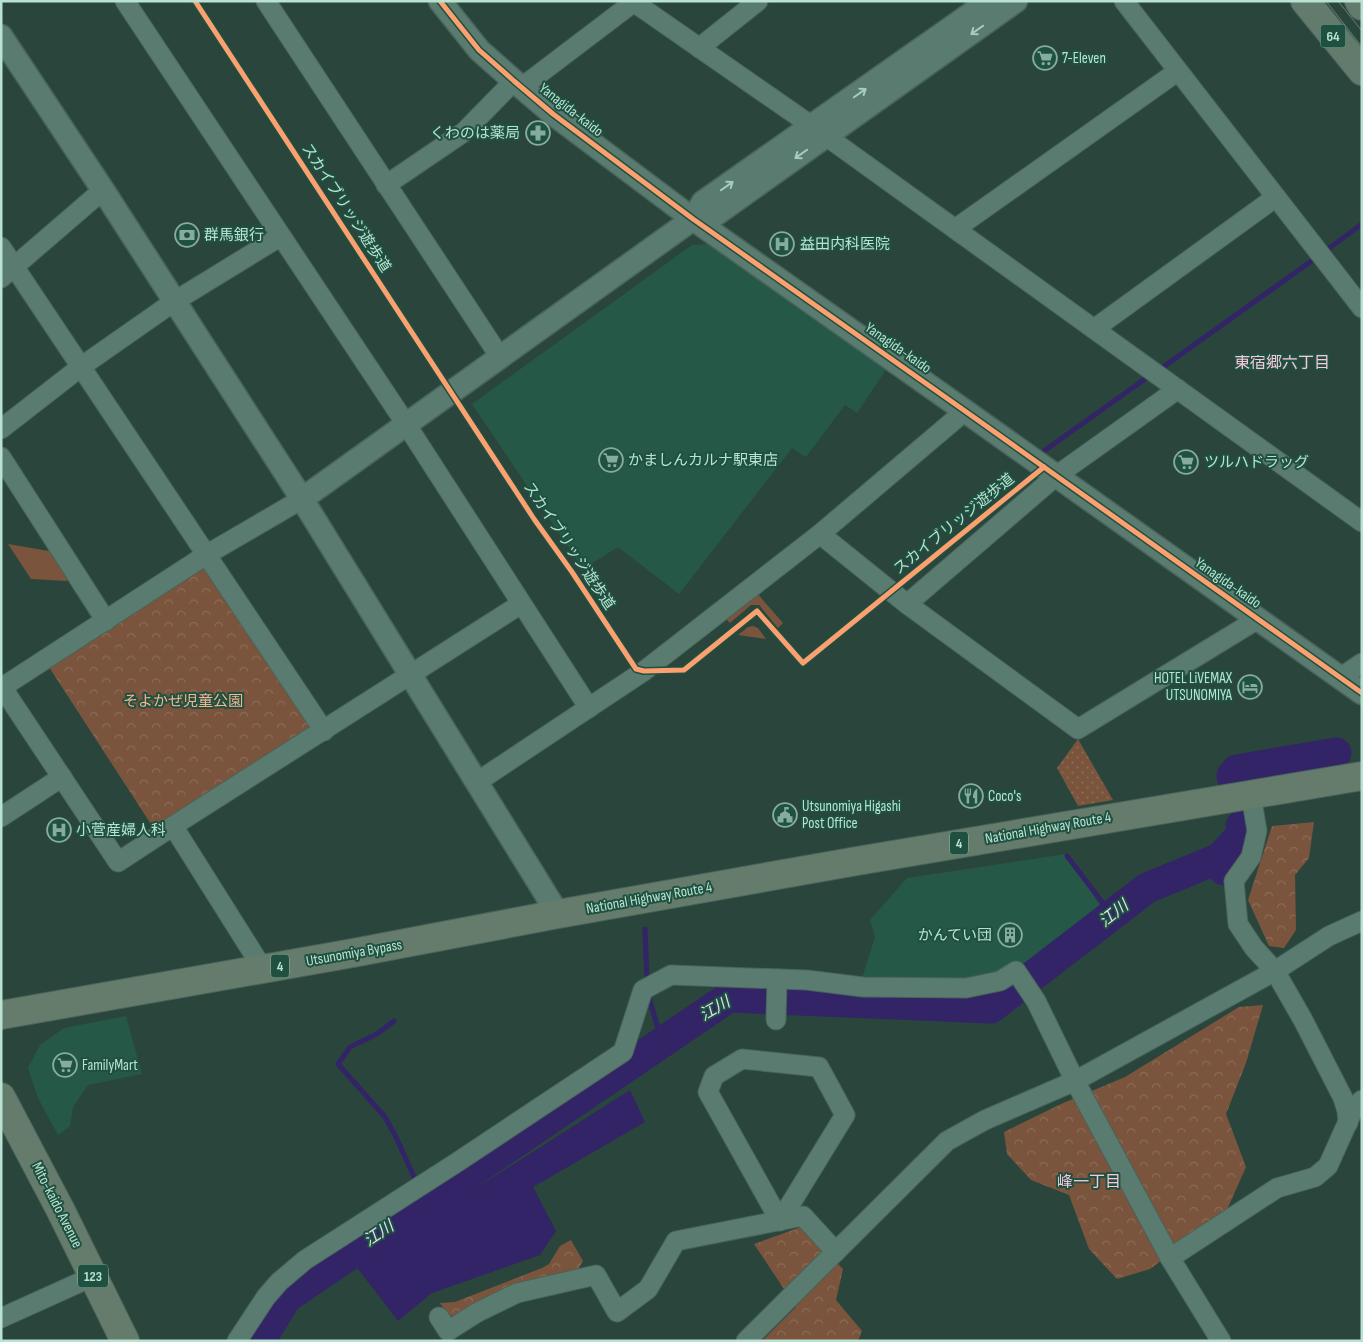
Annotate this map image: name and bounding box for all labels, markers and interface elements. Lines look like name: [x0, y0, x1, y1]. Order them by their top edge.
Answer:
one-way arrow: [970, 24, 984, 35]
road number: 64: [1320, 24, 1346, 48]
supermarket icon: 7-Eleven: [1032, 45, 1058, 71]
place label: 7-Eleven: [1062, 49, 1106, 68]
street label: Yanagida-kaido: [535, 79, 607, 141]
one-way arrow: [853, 88, 867, 98]
pharmacy icon: くわのは薬局: [525, 120, 551, 146]
place label: くわのは薬局: [430, 124, 520, 143]
street label: スカイブリッジ遊歩道: [297, 140, 395, 276]
one-way arrow: [795, 149, 809, 159]
one-way arrow: [719, 181, 733, 191]
bank icon: 群馬銀行: [174, 222, 200, 248]
place label: 群馬銀行: [204, 226, 264, 245]
hospital icon: 益田内科医院: [769, 231, 795, 257]
place label: 益田内科医院: [800, 235, 890, 254]
street label: Yanagida-kaido: [861, 318, 935, 378]
district label: 東宿郷六丁目: [1234, 354, 1330, 373]
supermarket icon: かましんカルナ駅東店: [598, 447, 624, 473]
supermarket icon: ツルハドラッグ: [1173, 449, 1199, 475]
place label: かましんカルナ駅東店: [628, 451, 778, 470]
place label: ツルハドラッグ: [1204, 453, 1309, 472]
street label: スカイブリッジ遊歩道: [890, 469, 1018, 579]
street label: スカイブリッジ遊歩道: [519, 479, 619, 613]
street label: Yanagida-kaido: [1191, 553, 1265, 613]
place label: HOTEL LiVEMAX UTSUNOMIYA: [1154, 669, 1233, 705]
hotel icon: HOTEL LiVEMAX UTSUNOMIYA: [1237, 674, 1263, 700]
park label: そよかぜ児童公園: [123, 692, 243, 711]
restaurant icon: Coco's: [958, 783, 984, 809]
place label: Coco's: [988, 787, 1021, 806]
place label: Utsunomiya Higashi Post Office: [802, 797, 901, 833]
public building icon: Utsunomiya Higashi Post Office: [772, 802, 798, 828]
street label: National Highway Route 4: [983, 808, 1113, 848]
hospital icon: 小菅産婦人科: [46, 817, 72, 843]
place label: 小菅産婦人科: [76, 821, 166, 840]
road number: 4: [950, 831, 968, 854]
street label: National Highway Route 4: [584, 878, 714, 918]
water label: 江川: [1096, 895, 1134, 931]
building icon: かんてい団: [997, 922, 1023, 948]
place label: かんてい団: [918, 926, 992, 945]
street label: Utsunomiya Bypass: [304, 935, 404, 971]
road number: 4: [271, 954, 289, 978]
water label: 江川: [696, 992, 735, 1025]
supermarket icon: FamilyMart: [52, 1052, 78, 1078]
place label: FamilyMart: [82, 1056, 138, 1075]
street label: Mito-kaido Avenue: [27, 1159, 87, 1251]
district label: 峰一丁目: [1057, 1173, 1121, 1192]
water label: 江川: [360, 1216, 399, 1251]
road number: 123: [78, 1264, 108, 1288]

